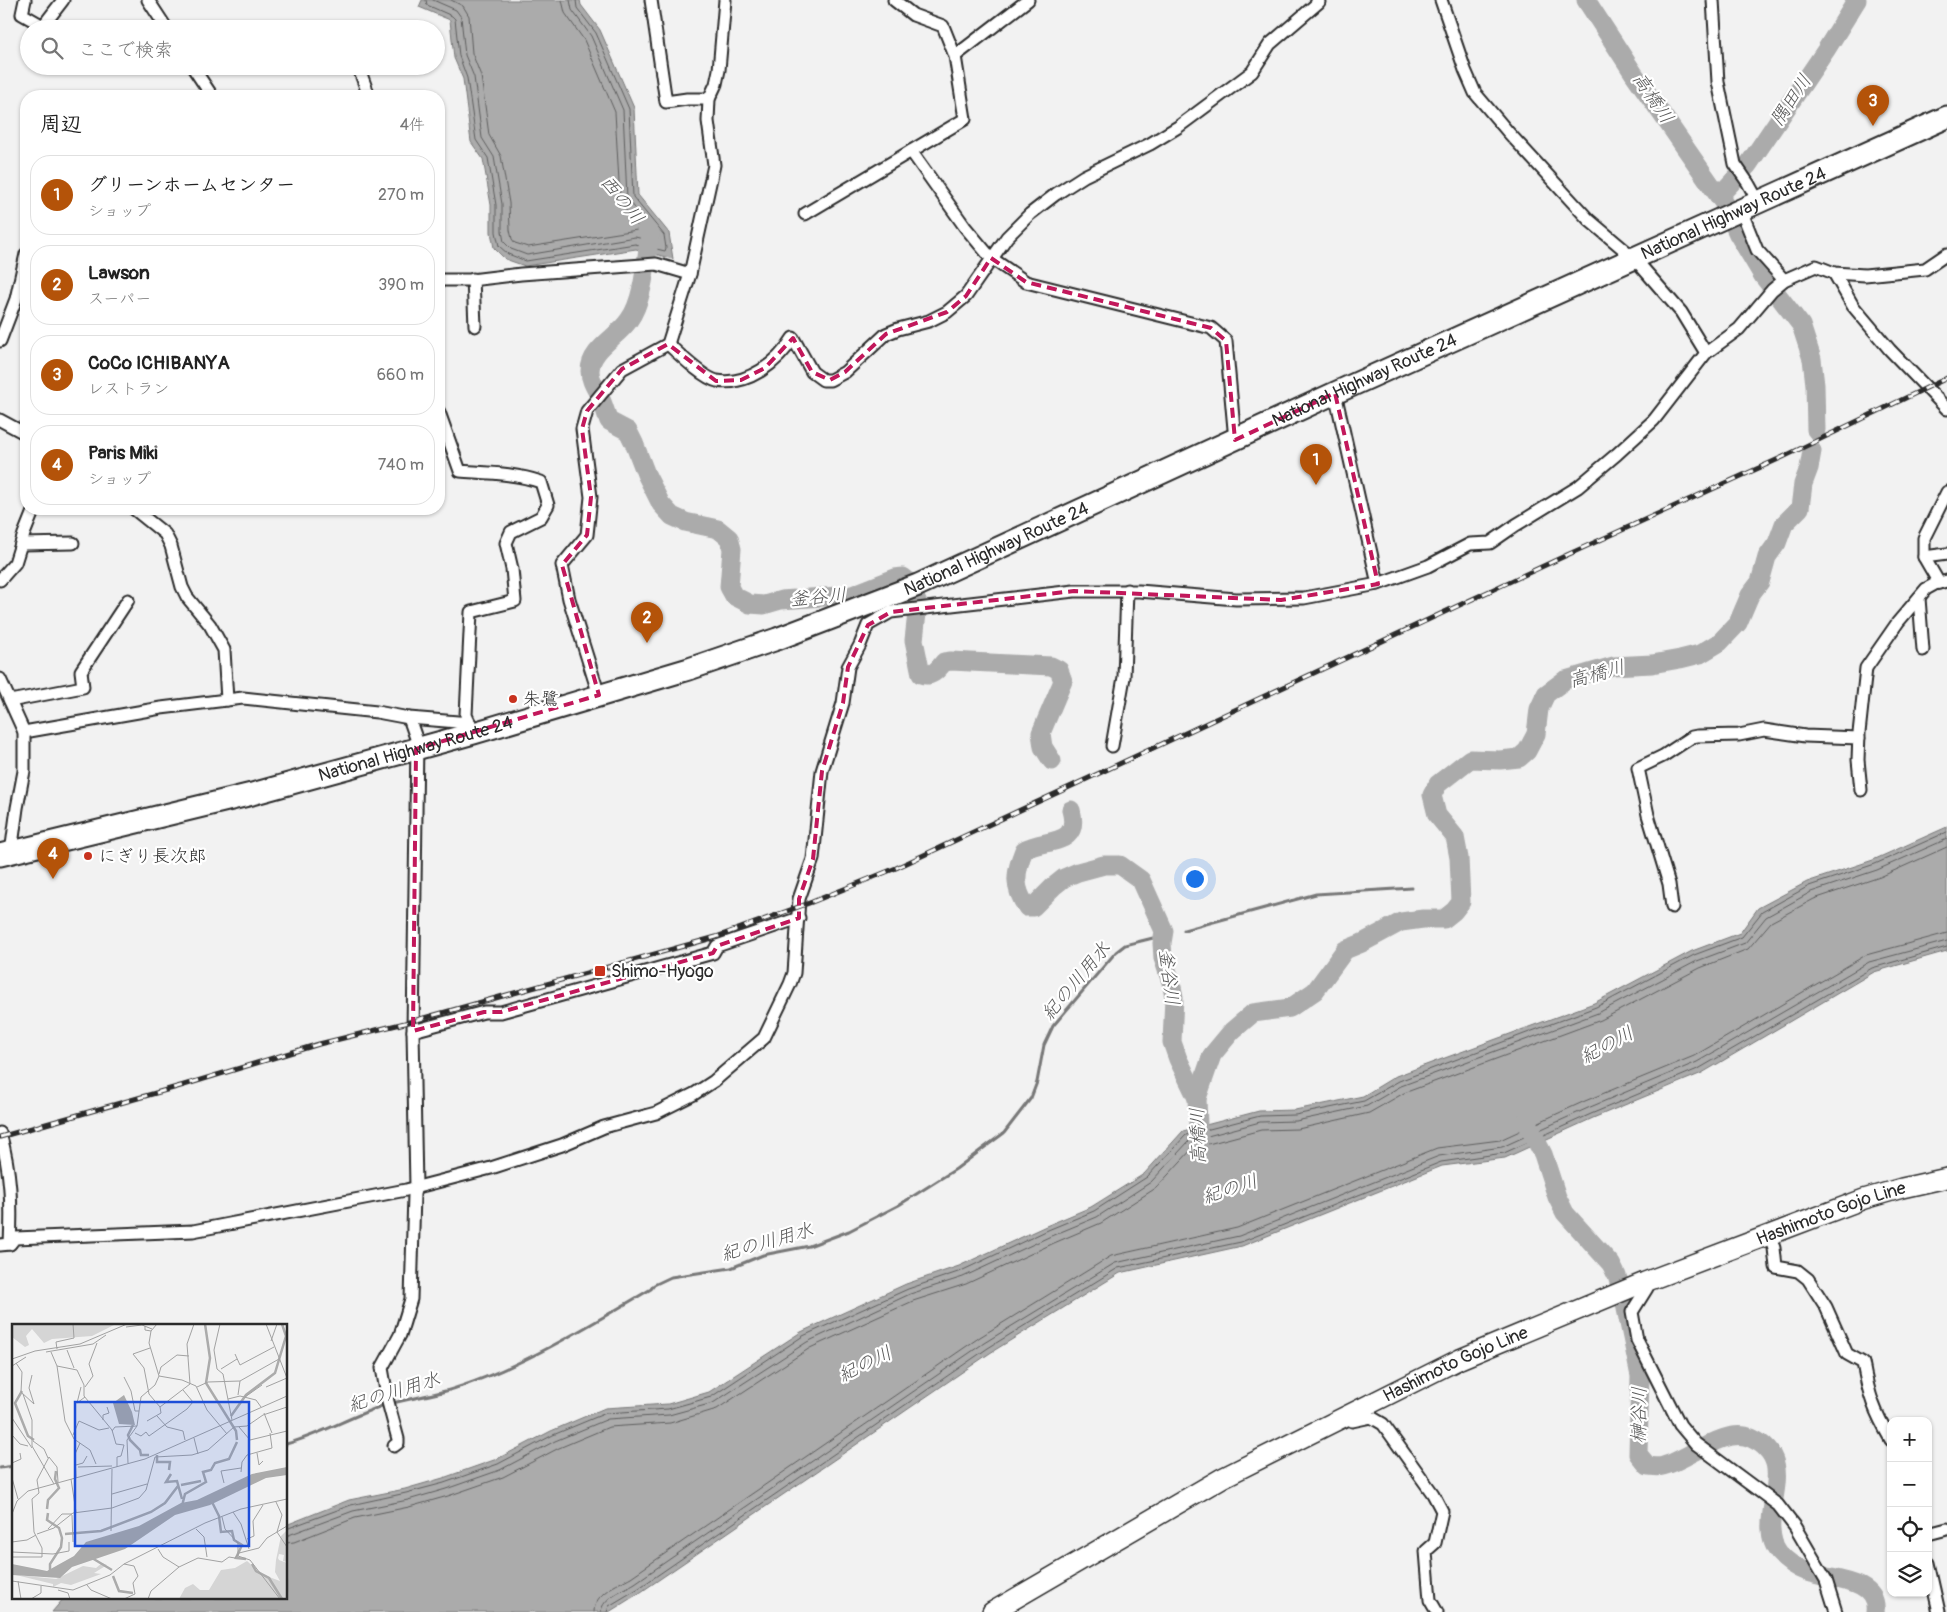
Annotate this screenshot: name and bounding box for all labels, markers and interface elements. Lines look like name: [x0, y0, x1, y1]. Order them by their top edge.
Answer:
search box: [20, 20, 445, 75]
icon: search: [38, 34, 66, 62]
text: ここで検索: [78, 38, 173, 62]
water label: 高橋川: [1627, 68, 1679, 128]
water label: 隅田川: [1765, 70, 1817, 130]
pin: 3: [1857, 85, 1889, 126]
text: 周辺: [40, 111, 82, 138]
text: 4件: [400, 115, 425, 135]
street label: National Highway Route 24: [1637, 161, 1830, 265]
water label: 西の川: [595, 170, 649, 230]
text: グリーンホームセンター: [88, 173, 295, 197]
text: 1: [54, 185, 60, 205]
text: 270 m: [378, 185, 424, 205]
text: ショップ: [88, 201, 151, 221]
text: Lawson: [88, 261, 150, 285]
text: 2: [53, 275, 61, 295]
text: 390 m: [378, 275, 424, 295]
text: スーパー: [88, 289, 151, 309]
street label: National Highway Route 24: [1268, 328, 1461, 432]
text: CoCo ICHIBANYA: [88, 351, 230, 375]
text: 3: [53, 365, 61, 385]
text: 660 m: [377, 365, 424, 385]
text: レストラン: [88, 379, 169, 399]
text: Paris Miki: [88, 441, 158, 465]
pin: 1: [1300, 444, 1332, 485]
text: 4: [52, 455, 62, 475]
text: 740 m: [378, 455, 424, 475]
text: ショップ: [88, 469, 151, 489]
street label: National Highway Route 24: [901, 496, 1093, 601]
water label: 釜谷川: [789, 583, 847, 611]
pin: 2: [631, 602, 663, 643]
water label: 高橋川: [1566, 655, 1628, 693]
place label: 朱鷺: [523, 688, 559, 711]
marker: 朱鷺: [507, 693, 519, 705]
street label: National Highway Route 24: [316, 710, 516, 787]
pin: 4: [37, 838, 69, 879]
place label: にぎり長次郎: [98, 845, 206, 868]
marker: にぎり長次郎: [82, 850, 94, 862]
your location: [1182, 866, 1208, 892]
water label: 紀の川用水: [1036, 937, 1116, 1025]
water label: 釜谷川: [1154, 947, 1184, 1007]
place label: Shimo-Hyogo: [611, 960, 714, 983]
marker: Shimo-Hyogo: [593, 964, 607, 978]
water label: 紀の川: [1576, 1021, 1638, 1069]
water label: 高橋川: [1185, 1107, 1211, 1165]
water label: 紀の川: [1199, 1169, 1261, 1209]
street label: Hashimoto Gojo Line: [1753, 1176, 1908, 1250]
water label: 紀の川用水: [718, 1217, 816, 1267]
street label: Hashimoto Gojo Line: [1379, 1321, 1531, 1407]
inset map: [12, 1324, 288, 1600]
water label: 紀の川: [834, 1341, 896, 1387]
water label: 紀の川用水: [345, 1367, 443, 1417]
water label: 榊谷川: [1627, 1386, 1651, 1444]
map controls: [1887, 1417, 1932, 1597]
button: +: [1887, 1417, 1932, 1462]
button: −: [1887, 1462, 1932, 1507]
button: locate: [1887, 1507, 1932, 1552]
button: layers: [1887, 1552, 1932, 1597]

